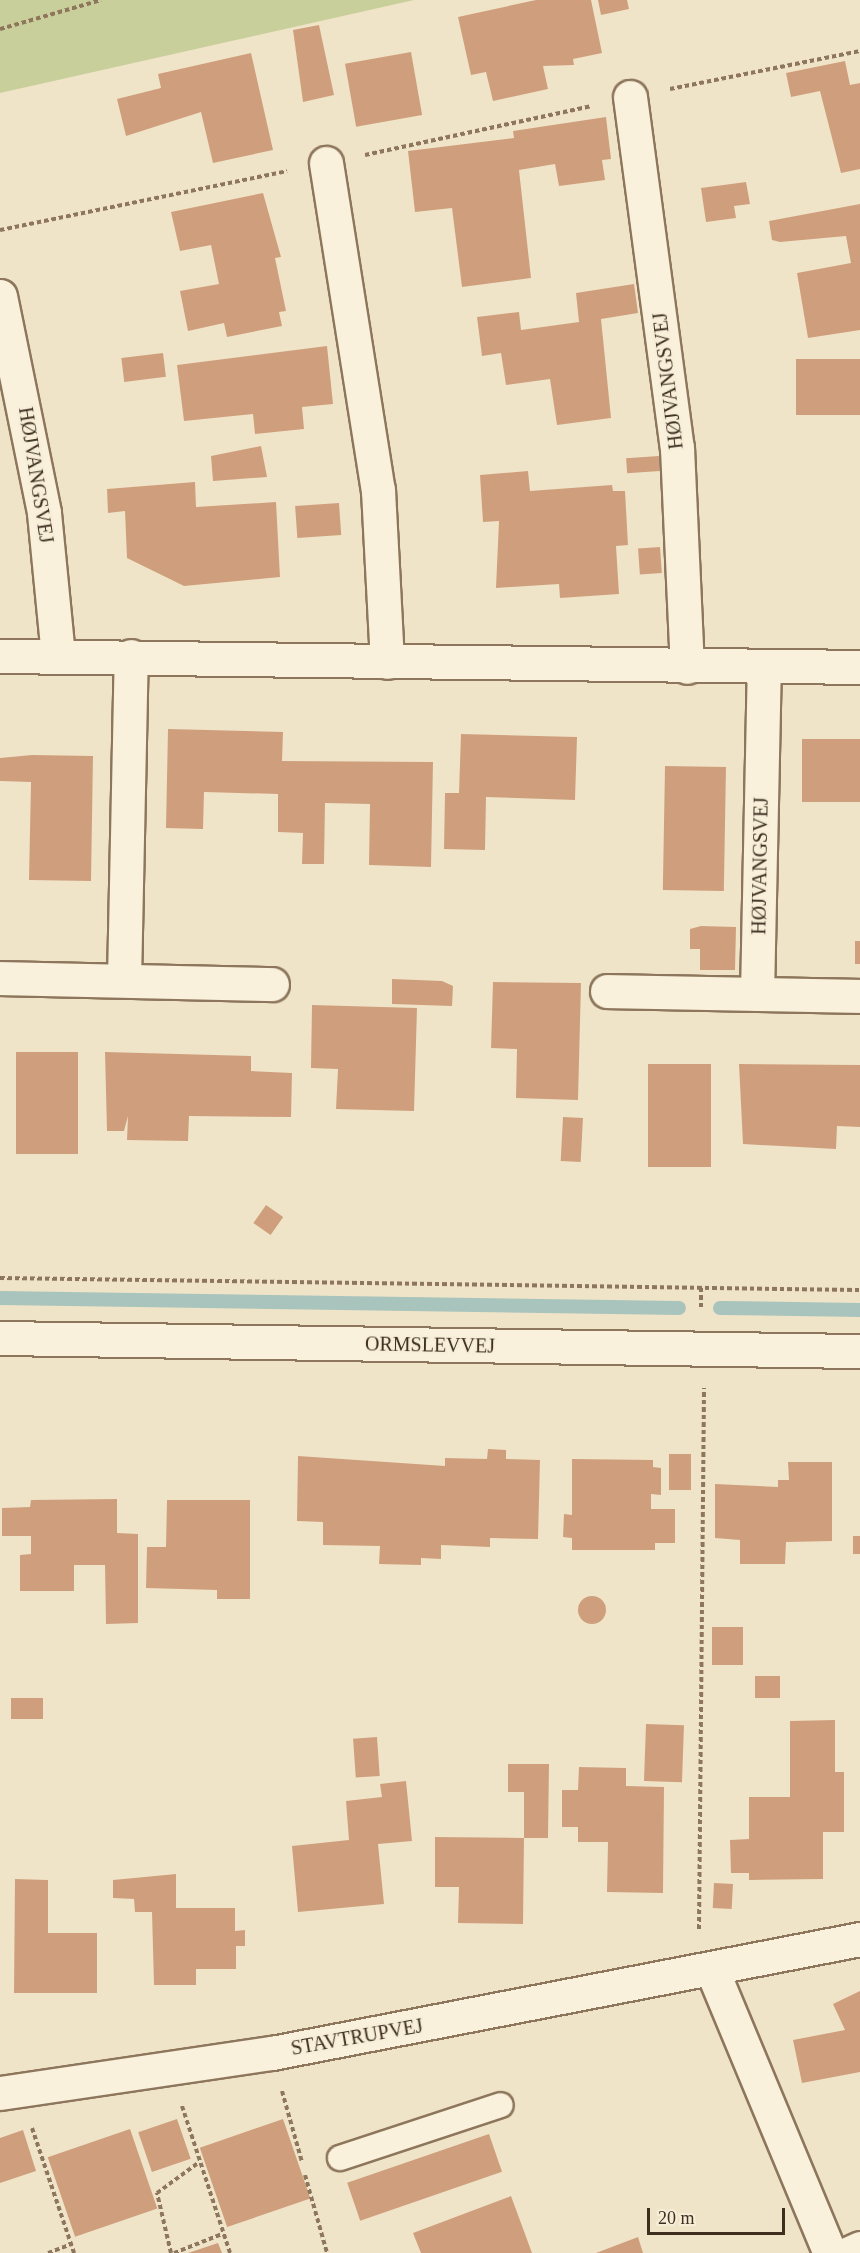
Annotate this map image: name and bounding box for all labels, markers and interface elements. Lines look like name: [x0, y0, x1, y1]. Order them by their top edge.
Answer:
street label: HØJVANGSVEJ: [648, 311, 688, 451]
street label: HØJVANGSVEJ: [13, 405, 59, 545]
street label: HØJVANGSVEJ: [747, 797, 773, 935]
street label: ORMSLEVVEJ: [365, 1332, 495, 1358]
street label: STAVTRUPVEJ: [289, 2014, 425, 2060]
scale bar: [650, 2196, 788, 2234]
text: 20 m: [658, 2208, 695, 2228]

